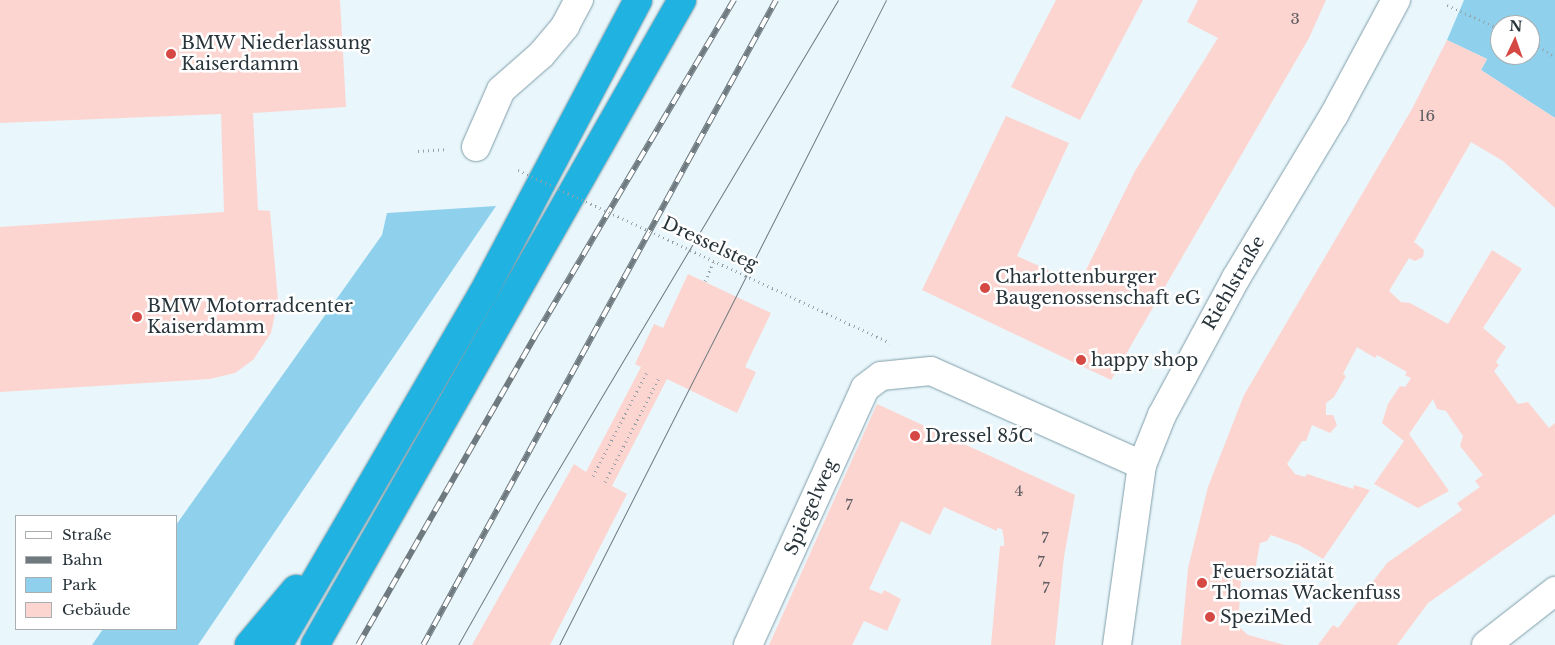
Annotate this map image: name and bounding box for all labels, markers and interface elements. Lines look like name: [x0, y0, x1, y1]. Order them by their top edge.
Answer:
house number: 3: [1290, 10, 1300, 28]
north arrow: [1490, 15, 1540, 65]
text: N: [1509, 17, 1523, 35]
place label: BMW Niederlassung Kaiserdamm: [181, 33, 372, 76]
marker: BMW Niederlassung Kaiserdamm: [165, 48, 177, 60]
house number: 16: [1419, 107, 1435, 125]
street label: Dresselsteg: [659, 212, 761, 276]
street label: Riehlstraße: [1198, 232, 1270, 334]
place label: Charlottenburger Baugenossenschaft eG: [995, 267, 1201, 310]
marker: Charlottenburger Baugenossenschaft eG: [979, 282, 991, 294]
place label: BMW Motorradcenter Kaiserdamm: [147, 296, 353, 338]
marker: BMW Motorradcenter Kaiserdamm: [131, 311, 143, 323]
place label: happy shop: [1091, 349, 1199, 371]
marker: happy shop: [1075, 354, 1087, 366]
place label: Dressel 85C: [925, 425, 1033, 447]
marker: Dressel 85C: [909, 430, 921, 442]
street label: Spiegelweg: [780, 456, 842, 558]
house number: 4: [1015, 482, 1023, 500]
house number: 7: [845, 496, 853, 514]
legend: [15, 515, 178, 630]
text: Straße: [62, 525, 112, 544]
house number: 7: [1041, 529, 1049, 547]
text: Bahn: [62, 550, 102, 569]
house number: 7: [1037, 553, 1045, 571]
place label: Feuersoziätät Thomas Wackenfuss: [1212, 562, 1401, 604]
text: Park: [62, 575, 97, 594]
marker: Feuersoziätät Thomas Wackenfuss: [1196, 577, 1208, 589]
house number: 7: [1042, 579, 1050, 597]
text: Gebäude: [62, 600, 131, 619]
place label: SpeziMed: [1220, 606, 1312, 628]
marker: SpeziMed: [1204, 611, 1216, 623]

